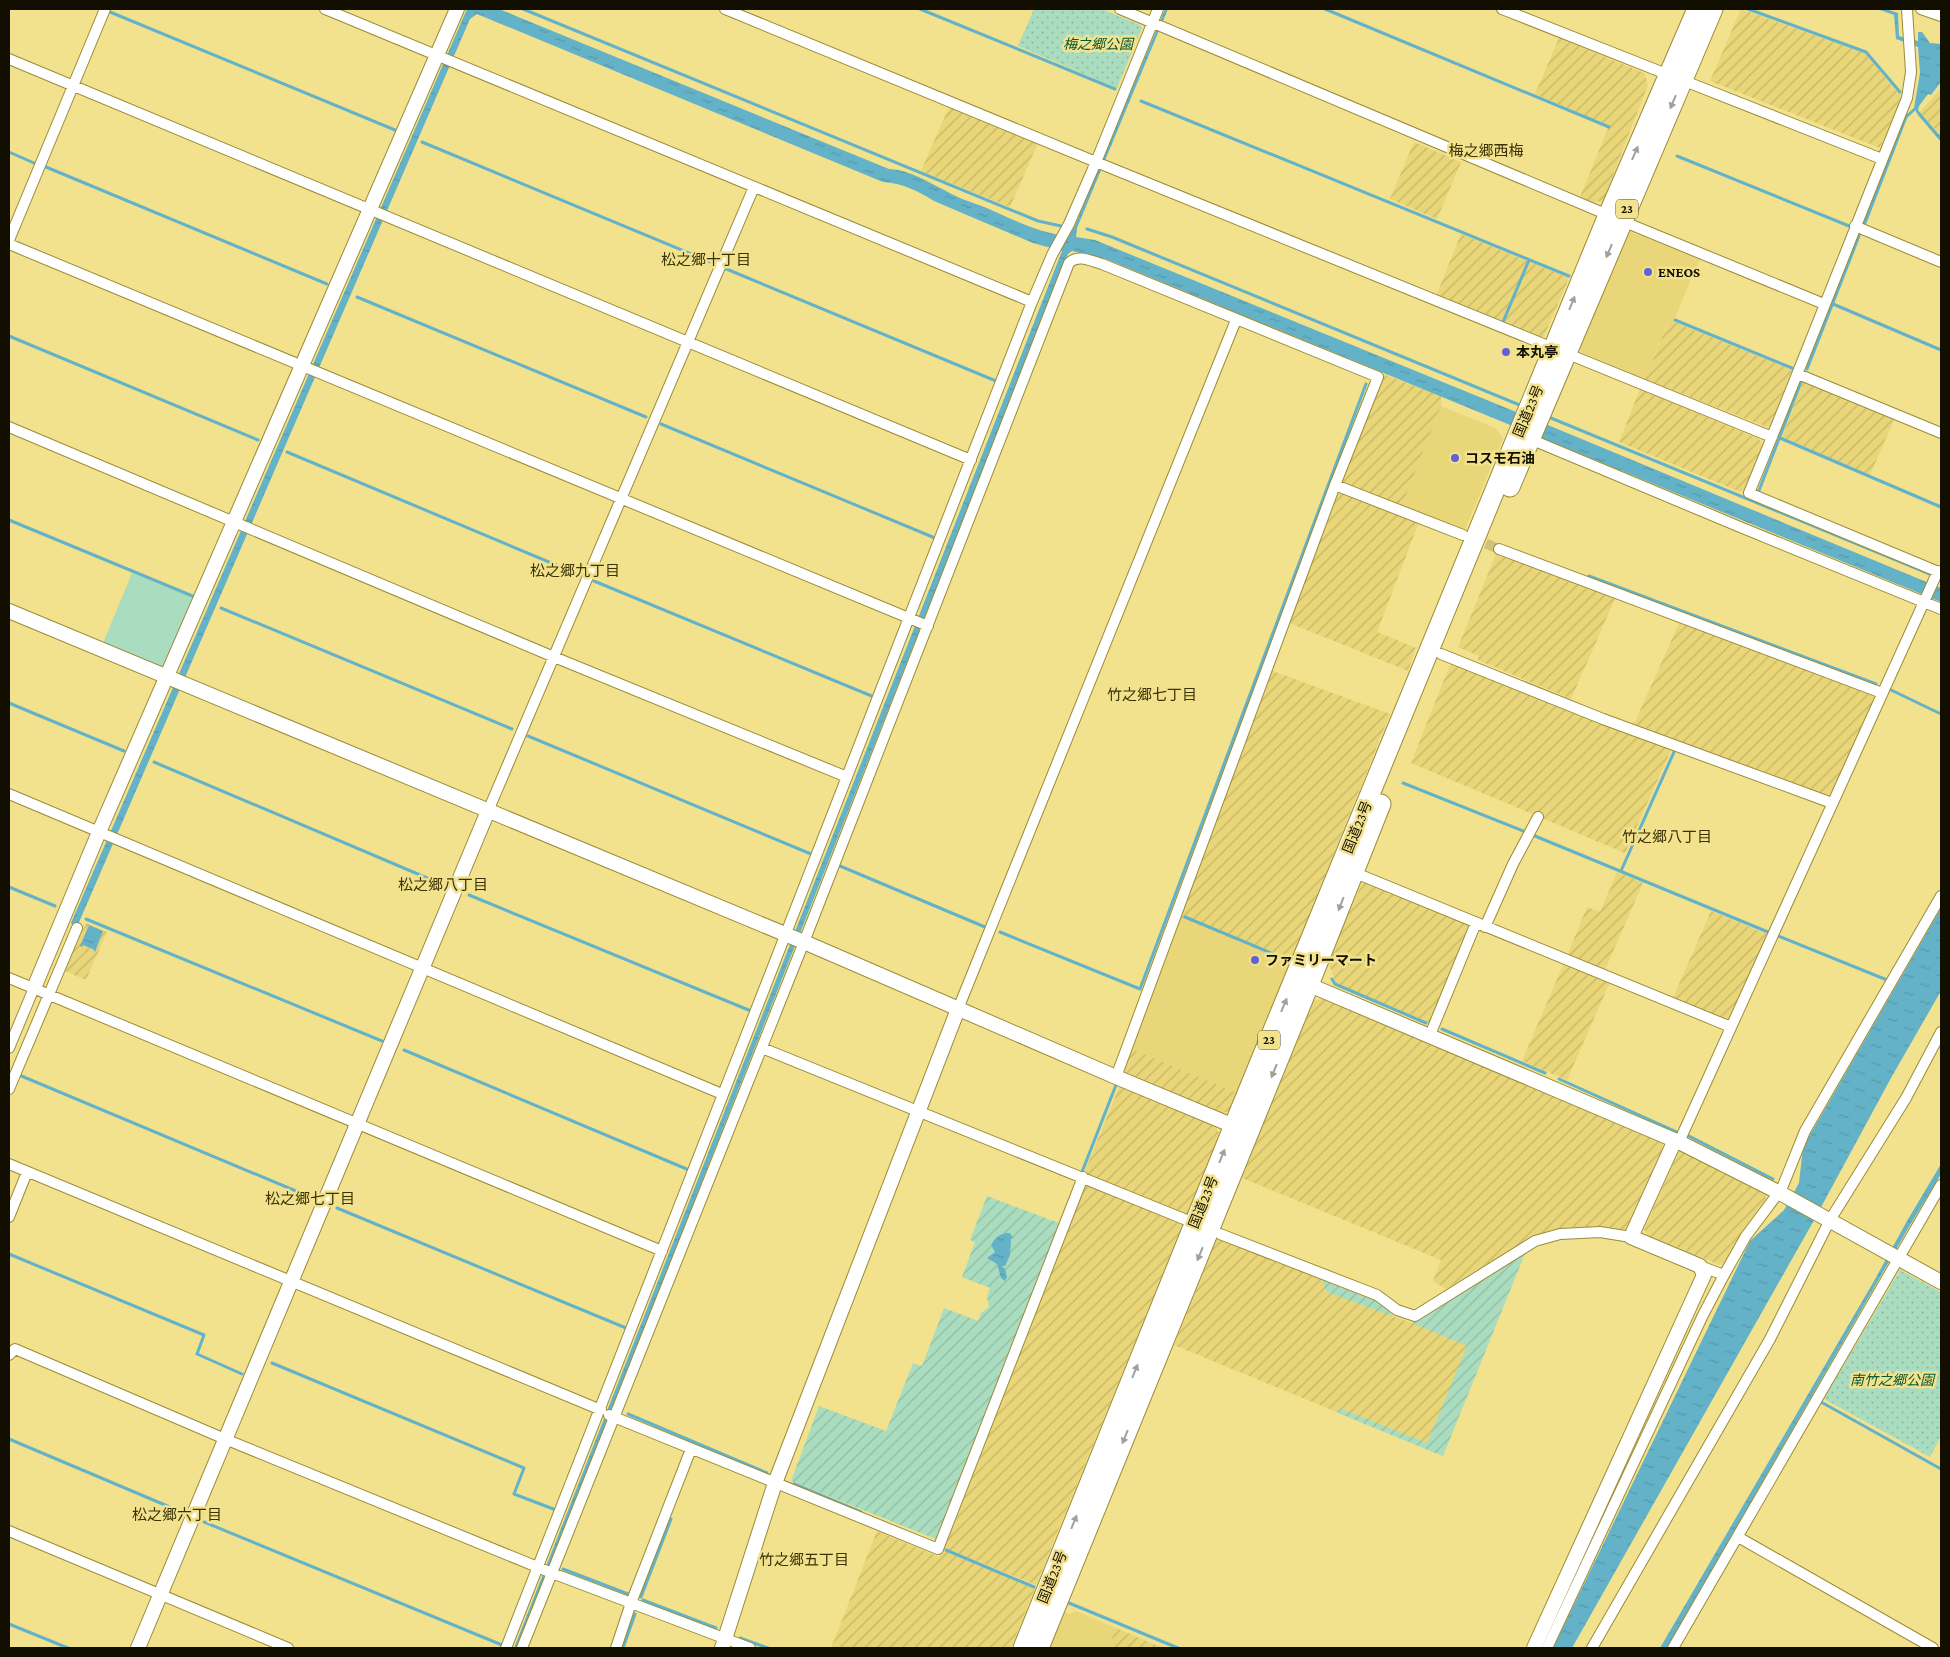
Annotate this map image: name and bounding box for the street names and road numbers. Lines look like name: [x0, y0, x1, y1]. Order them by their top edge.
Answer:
road number: 23: [1616, 200, 1638, 218]
street label: 国道23号: [1510, 382, 1546, 440]
street label: 国道23号: [1339, 798, 1375, 856]
road number: 23: [1258, 1030, 1280, 1050]
street label: 国道23号: [1185, 1173, 1221, 1231]
street label: 国道23号: [1034, 1548, 1070, 1606]

